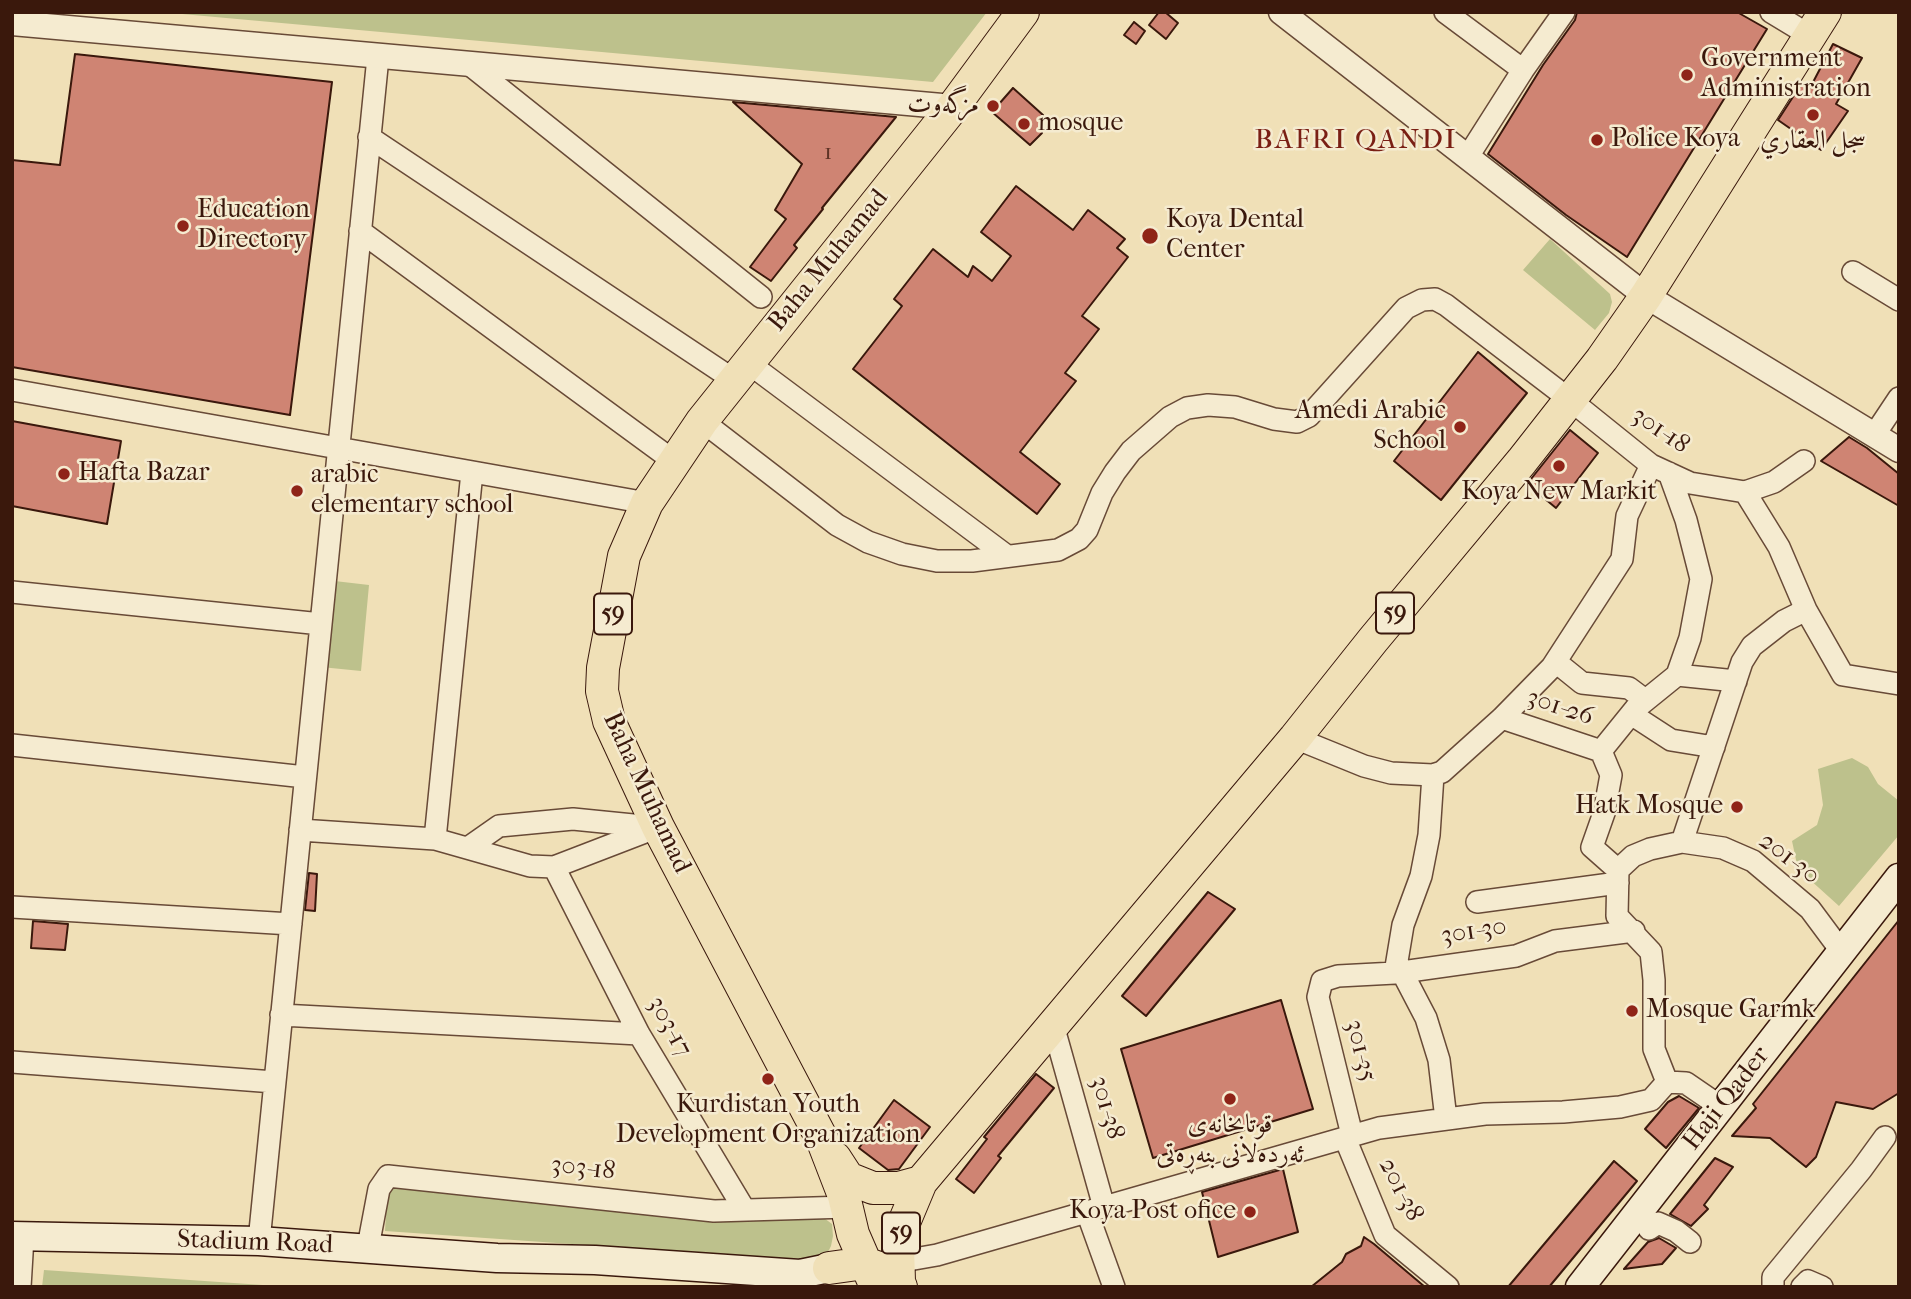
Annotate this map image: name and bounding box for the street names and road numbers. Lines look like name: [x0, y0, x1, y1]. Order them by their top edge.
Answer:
street label: Baha Muhamad: [762, 184, 896, 338]
street label: 301-18: [1625, 400, 1695, 462]
road number: 59: [1376, 592, 1414, 634]
road number: 59: [594, 594, 632, 634]
street label: 301-26: [1523, 683, 1597, 733]
street label: Baha Muhamad: [595, 708, 697, 878]
street label: 201-30: [1752, 826, 1826, 892]
street label: 301-30: [1439, 911, 1509, 953]
street label: 303-17: [640, 991, 698, 1063]
street label: 301-35: [1337, 1017, 1383, 1085]
street label: Haji Qader: [1677, 1041, 1777, 1157]
street label: 301-38: [1082, 1073, 1130, 1143]
street label: 303-18: [549, 1150, 617, 1188]
street label: 201-38: [1371, 1153, 1429, 1227]
road number: 59: [882, 1212, 920, 1254]
street label: Stadium Road: [176, 1225, 334, 1261]

